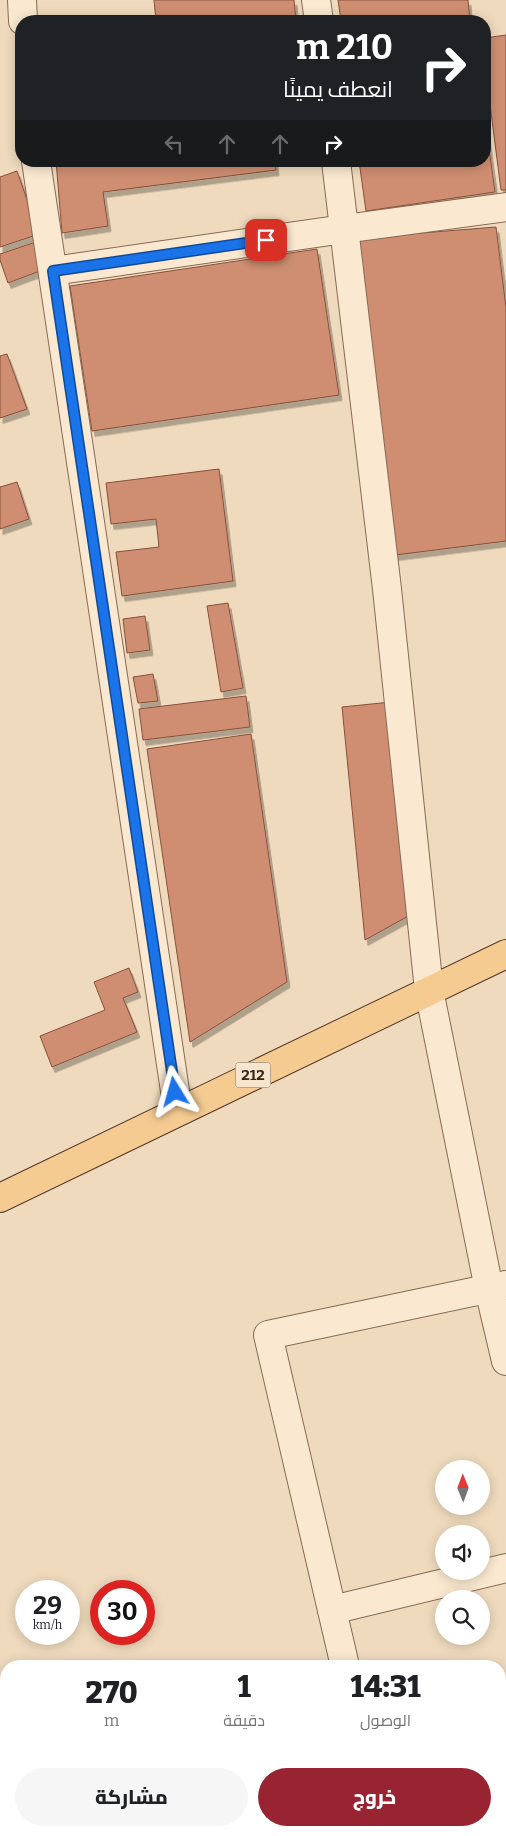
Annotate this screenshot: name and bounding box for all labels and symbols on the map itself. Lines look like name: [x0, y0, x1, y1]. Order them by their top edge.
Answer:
pin: [245, 219, 287, 261]
road number: 212: [236, 1062, 270, 1088]
position arrow: [148, 1065, 200, 1117]
north arrow: [435, 1460, 490, 1515]
speed limit sign: 30: [90, 1580, 155, 1645]

